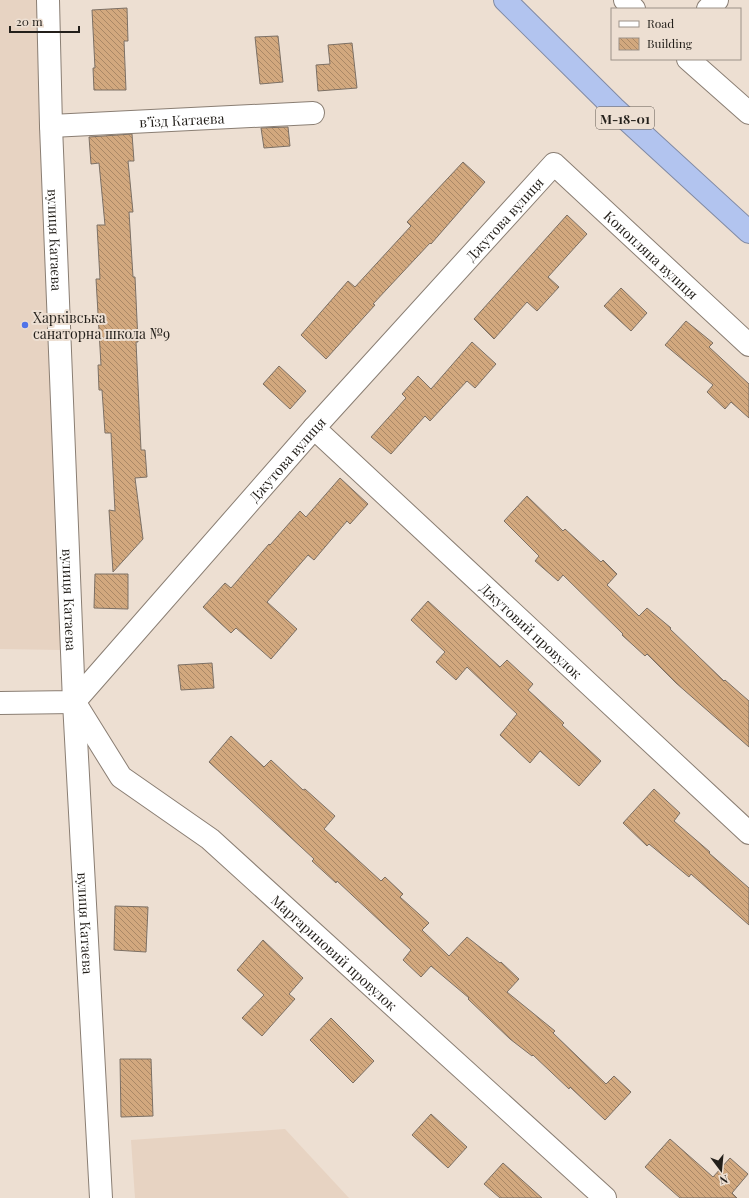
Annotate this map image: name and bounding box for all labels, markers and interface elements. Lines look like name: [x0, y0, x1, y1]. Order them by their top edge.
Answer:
scale bar: [10, 8, 79, 34]
legend: [611, 8, 741, 60]
text: 20 m: [16, 13, 43, 29]
text: Road: [647, 15, 674, 31]
text: Building: [647, 35, 693, 51]
road number: М-18-01: [596, 107, 654, 129]
street label: в’їзд Катаєва: [139, 108, 225, 131]
street label: Джутова вулиця: [461, 172, 548, 265]
street label: вулиця Катаєва: [44, 188, 67, 291]
street label: Конопляна вулиця: [600, 206, 703, 303]
place label: Харківська санаторна школа №9: [33, 308, 170, 343]
marker: Харківська санаторна школа №9: [20, 320, 30, 330]
street label: Джутова вулиця: [244, 412, 330, 506]
street label: вулиця Катаєва: [58, 548, 81, 651]
street label: Джутовий провулок: [476, 578, 586, 683]
street label: вулиця Катаєва: [74, 872, 98, 975]
street label: Маргариновий провулок: [268, 890, 402, 1014]
north arrow: [701, 1150, 741, 1190]
text: N: [718, 1172, 730, 1188]

